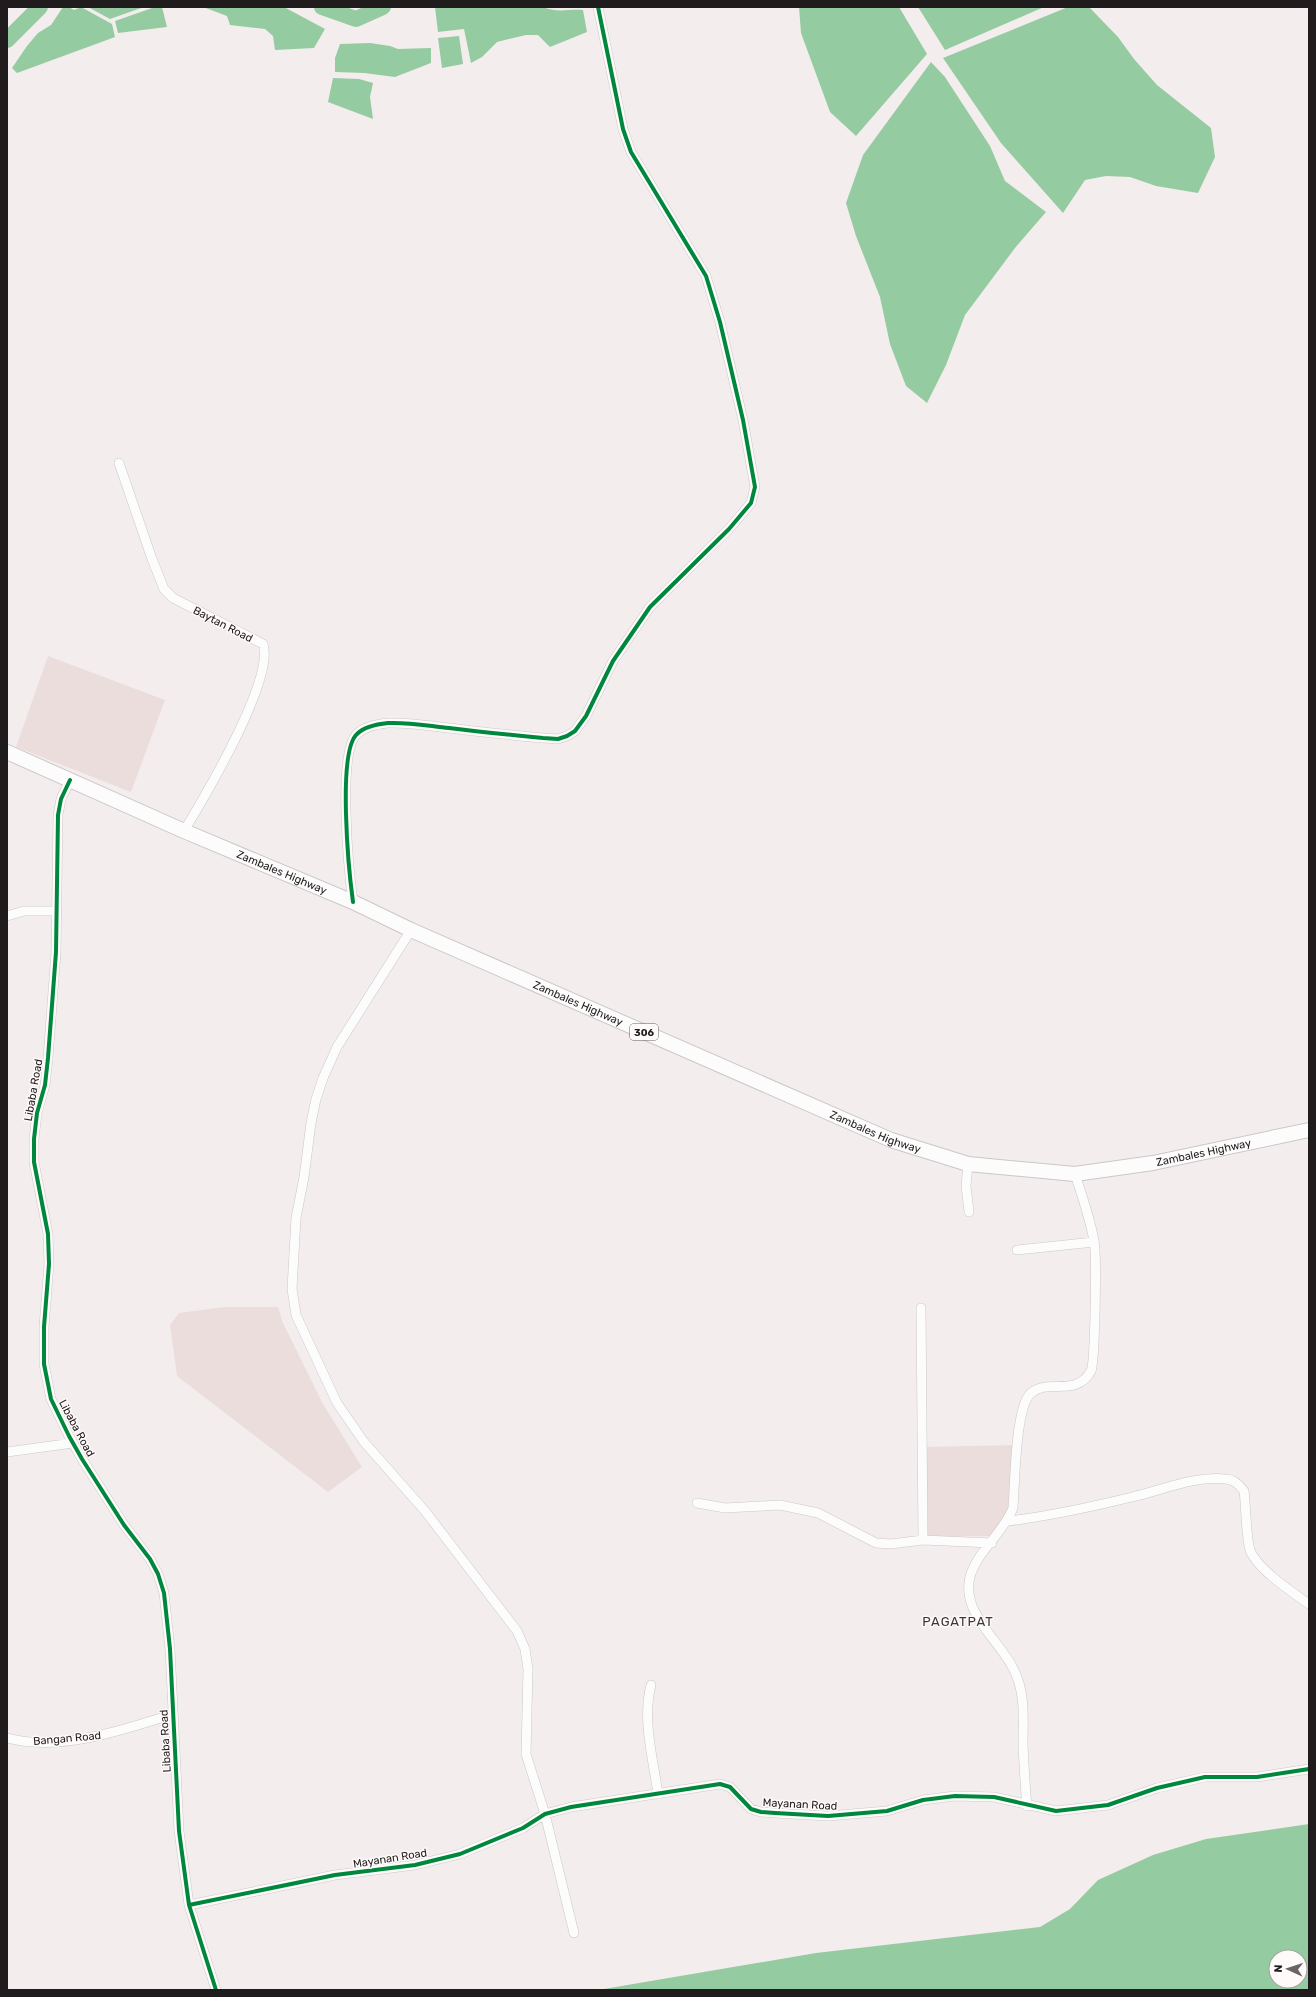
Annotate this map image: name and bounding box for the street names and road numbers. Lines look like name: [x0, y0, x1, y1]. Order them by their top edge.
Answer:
street label: Baytan Road: [191, 604, 255, 645]
street label: Zambales Highway: [235, 848, 329, 897]
street label: Zambales Highway: [531, 978, 625, 1029]
road number: 306: [630, 1024, 658, 1040]
street label: Libaba Road: [22, 1058, 45, 1122]
street label: Zambales Highway: [828, 1108, 922, 1156]
street label: Zambales Highway: [1155, 1136, 1252, 1169]
street label: Libaba Road: [56, 1397, 97, 1459]
street label: Libaba Road: [157, 1709, 174, 1773]
street label: Bangan Road: [33, 1729, 102, 1748]
street label: Mayanan Road: [762, 1796, 838, 1813]
street label: Mayanan Road: [352, 1846, 428, 1871]

